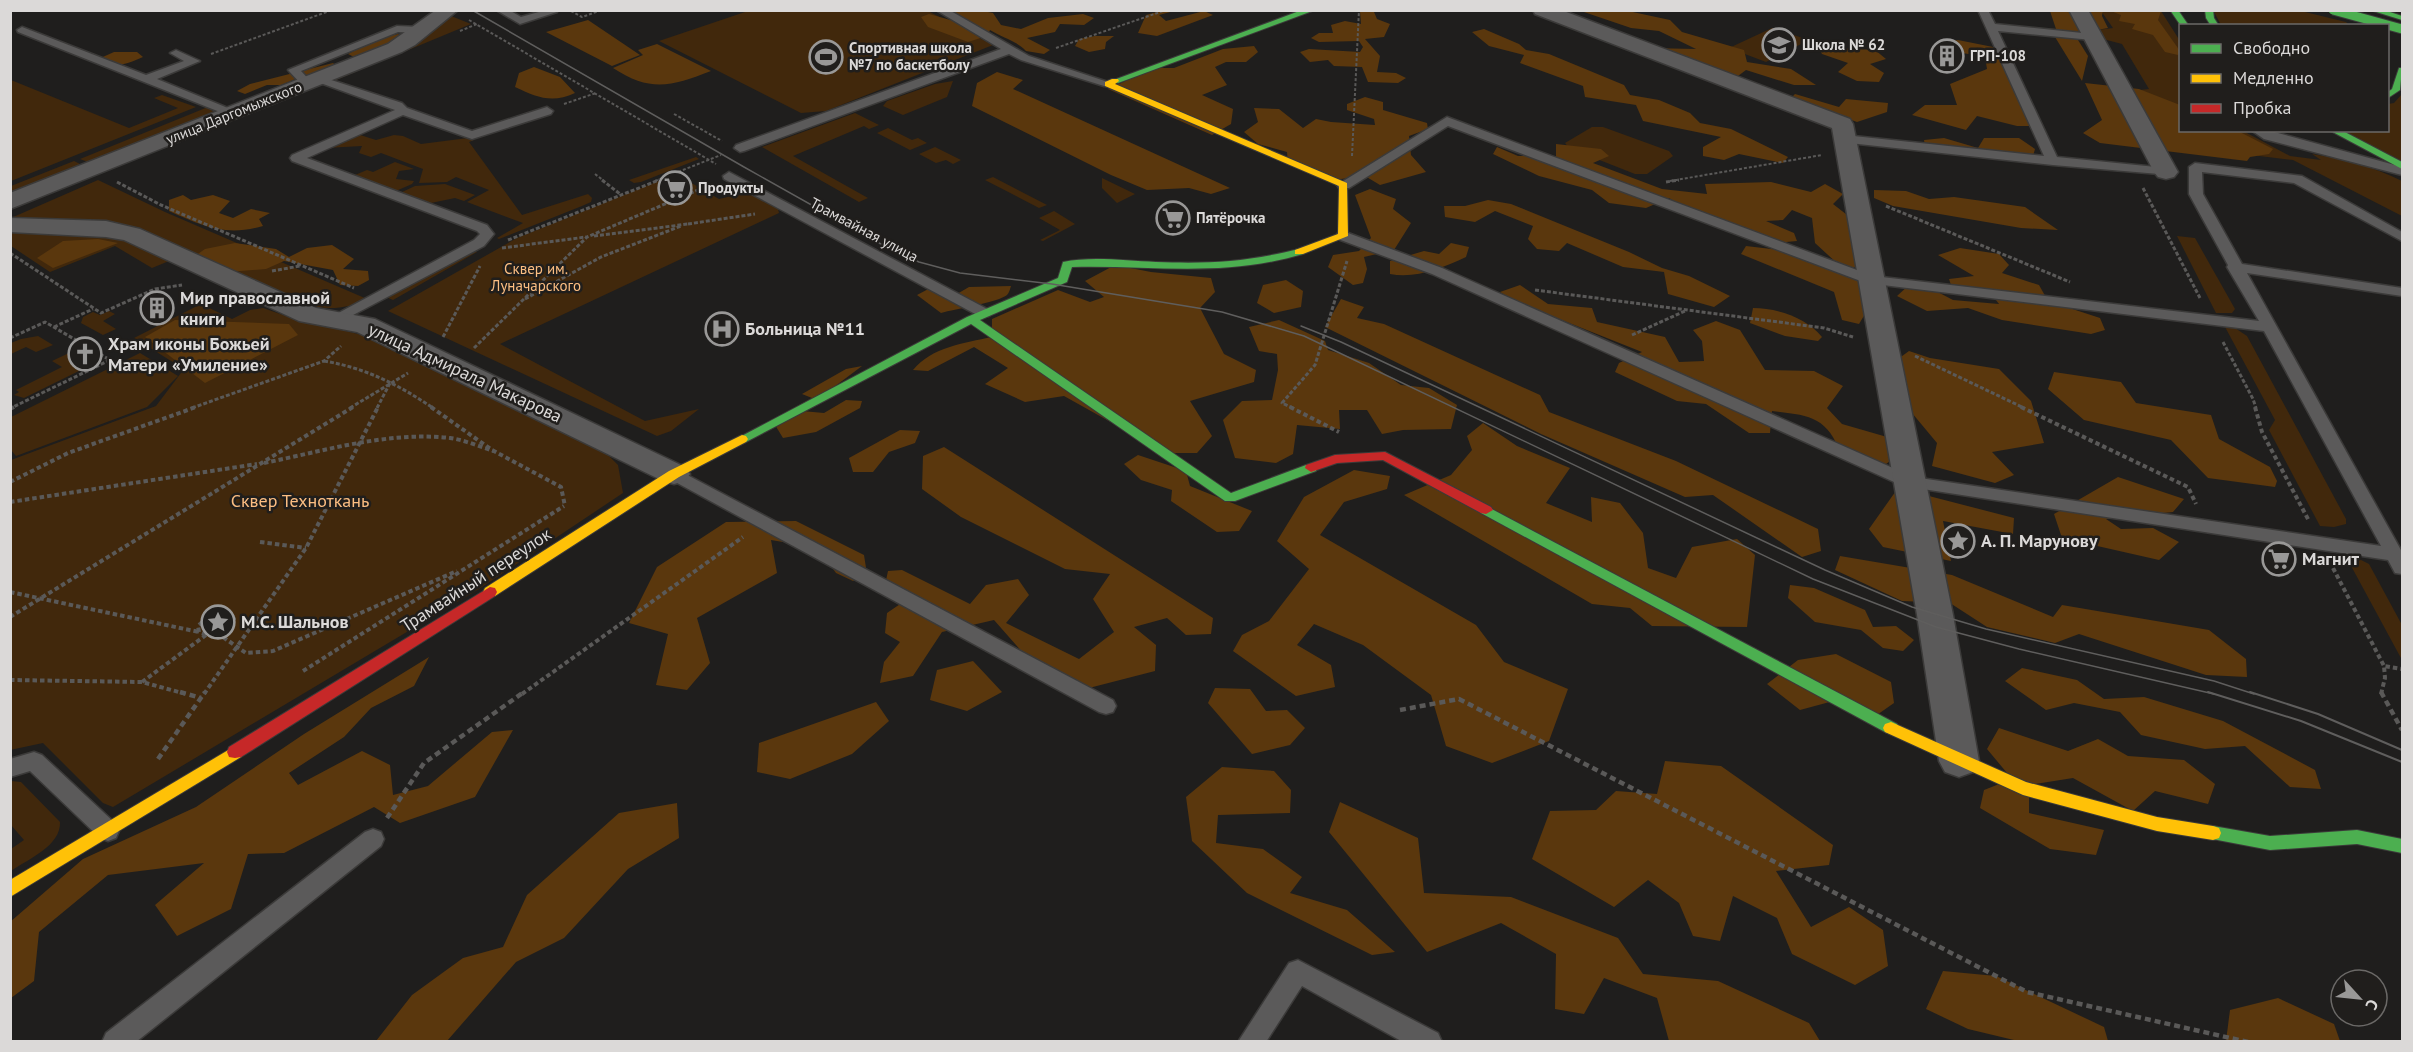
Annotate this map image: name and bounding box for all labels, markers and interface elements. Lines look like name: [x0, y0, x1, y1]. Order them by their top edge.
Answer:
legend: [2179, 24, 2389, 132]
school or university icon: Школа № 62: [1761, 27, 1797, 63]
place label: Школа № 62: [1802, 35, 1885, 54]
text: Свободно: [2233, 36, 2310, 59]
place label: Спортивная школа №7 по баскетболу: [849, 38, 972, 74]
building icon: ГРП-108: [1929, 38, 1965, 74]
sports icon: Спортивная школа №7 по баскетболу: [808, 39, 844, 75]
place label: ГРП-108: [1970, 46, 2026, 65]
text: Медленно: [2233, 66, 2314, 89]
street label: улица Даргомыжского: [163, 77, 305, 149]
text: Пробка: [2233, 96, 2291, 119]
supermarket icon: Продукты: [657, 170, 693, 206]
place label: Продукты: [698, 178, 764, 197]
street label: Трамвайная улица: [807, 193, 922, 266]
supermarket icon: Пятёрочка: [1155, 200, 1191, 236]
place label: Пятёрочка: [1196, 208, 1265, 227]
park label: Сквер им. Луначарского: [490, 259, 581, 295]
place label: Мир православной книги: [180, 286, 330, 330]
building icon: Мир православной книги: [139, 290, 175, 326]
hospital icon: Больница №11: [704, 311, 740, 347]
place label: Больница №11: [745, 317, 865, 340]
street label: улица Адмирала Макарова: [365, 318, 566, 428]
place label: Храм иконы Божьей Матери «Умиление»: [108, 332, 269, 376]
church icon: Храм иконы Божьей Матери «Умиление»: [67, 336, 103, 372]
park label: Сквер Техноткань: [231, 489, 369, 512]
street label: Трамвайный переулок: [396, 522, 556, 637]
place icon: А. П. Марунову: [1940, 523, 1976, 559]
place label: А. П. Марунову: [1981, 529, 2098, 552]
supermarket icon: Магнит: [2261, 541, 2297, 577]
place label: Магнит: [2302, 547, 2360, 570]
place icon: М.С. Шальнов: [200, 604, 236, 640]
place label: М.С. Шальнов: [241, 610, 349, 633]
north arrow: [2329, 968, 2389, 1028]
text: С: [2361, 996, 2383, 1013]

